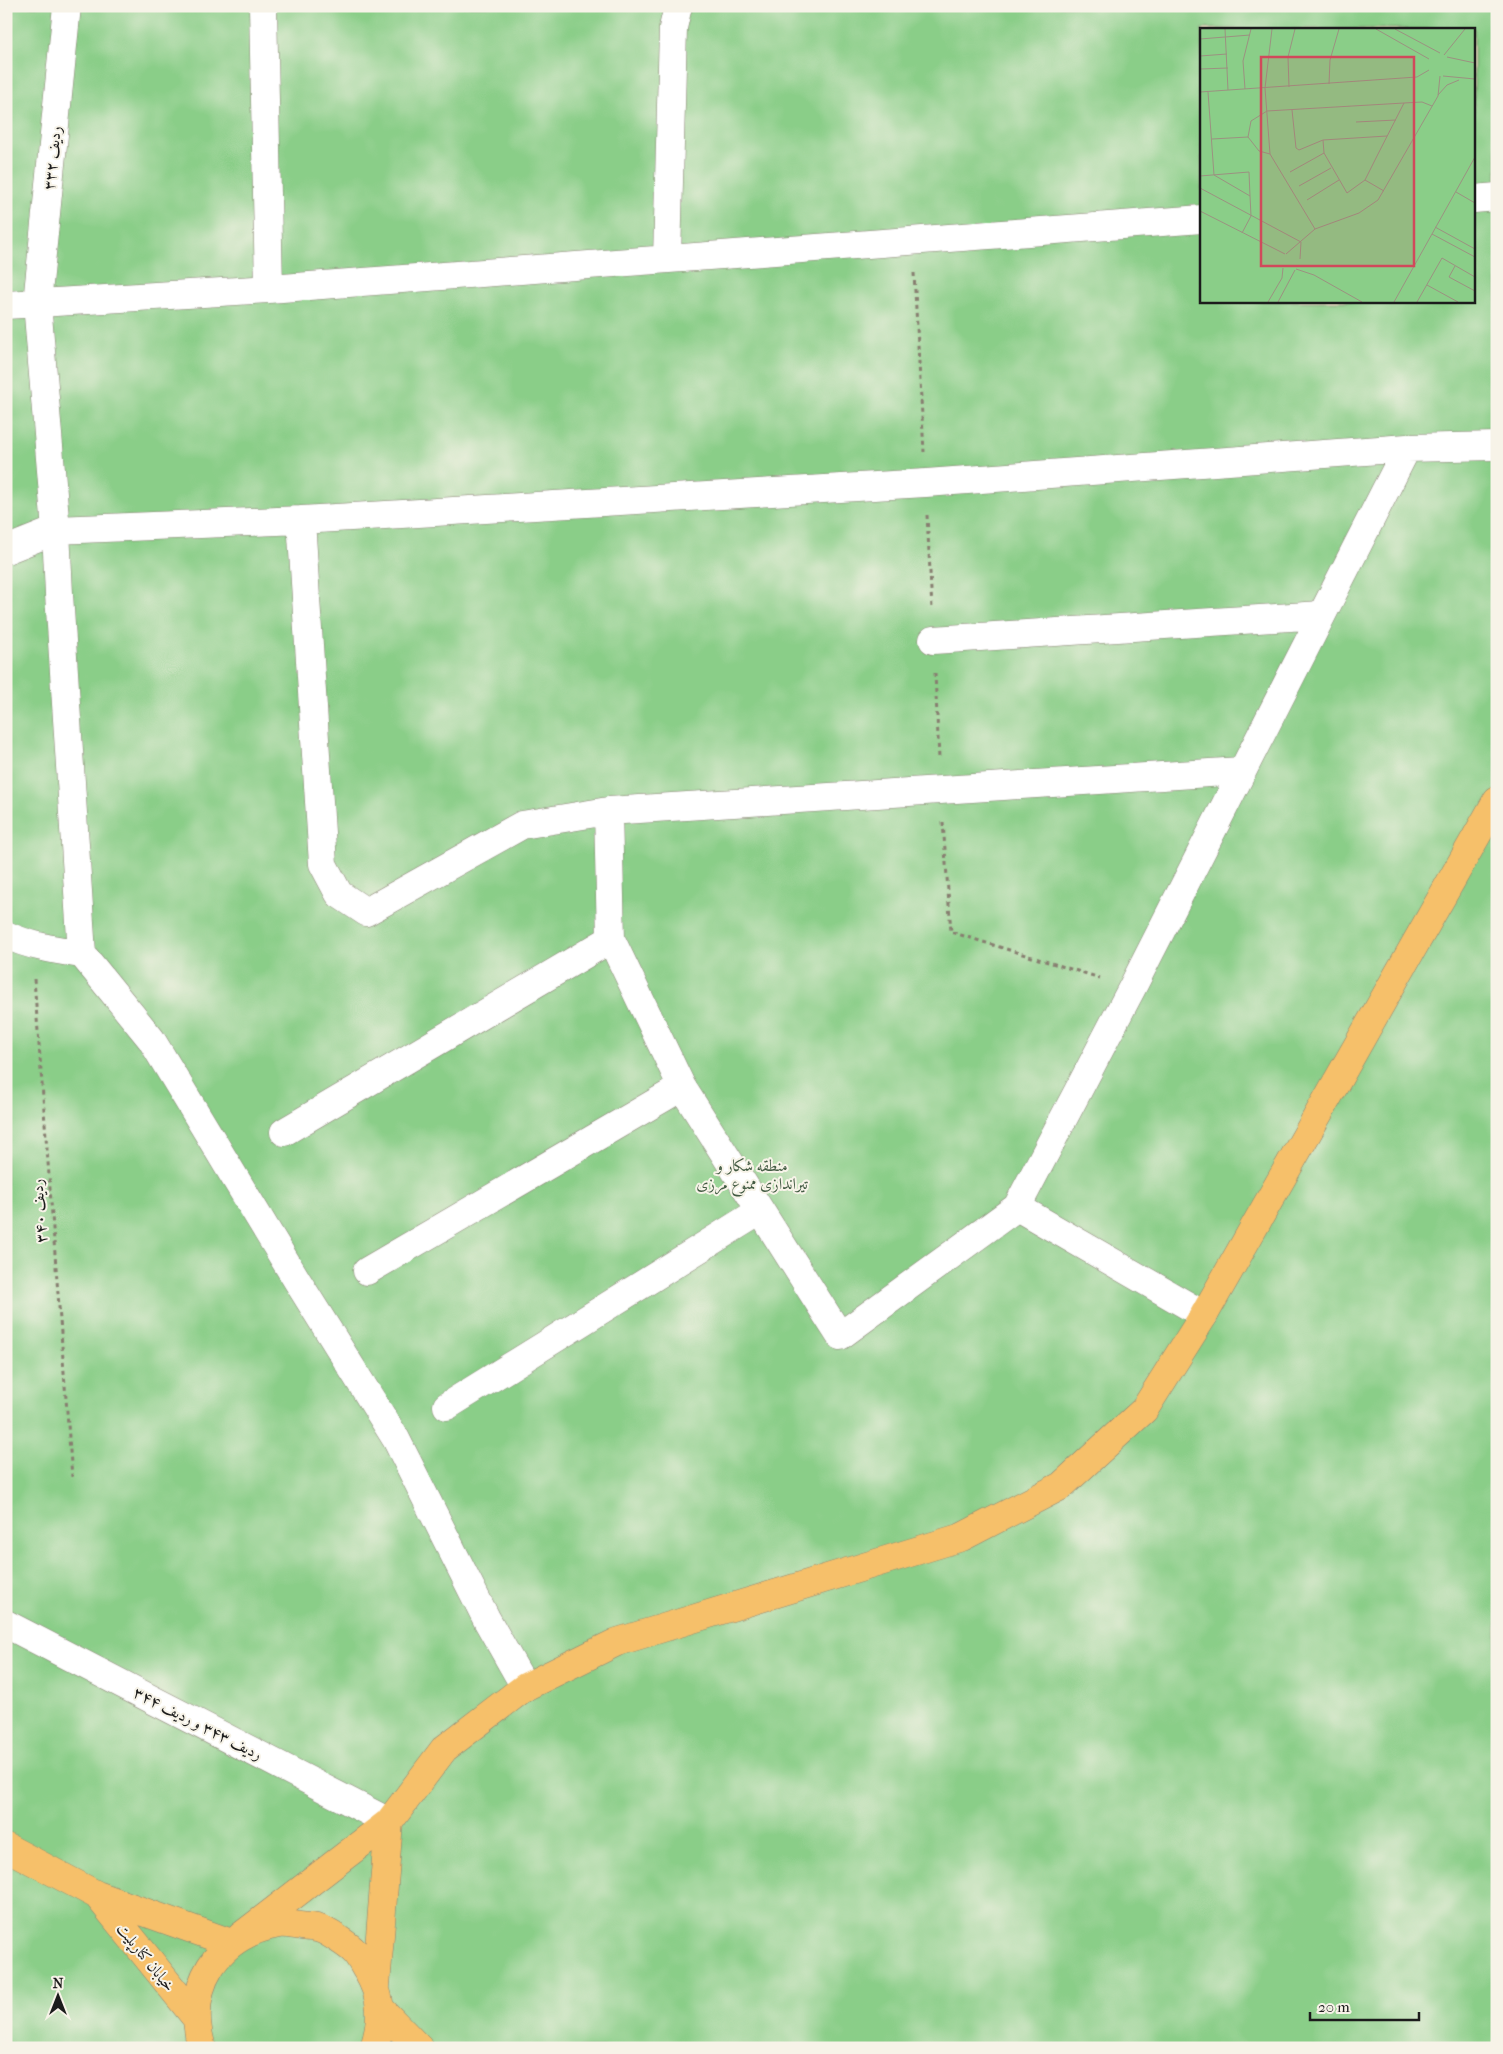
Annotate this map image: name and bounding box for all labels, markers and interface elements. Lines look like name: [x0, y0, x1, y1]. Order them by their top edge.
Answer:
inset map: [1200, 28, 1476, 302]
street label: ردیف ۳۳۲: [39, 125, 66, 191]
park label: منطقه شکار و تیراندازی ممنوع مرزی: [696, 1156, 809, 1197]
street label: ردیف ۳۴۰: [27, 1178, 52, 1244]
street label: ردیف ۳۴۳ و ردیف ۳۴۴: [130, 1682, 265, 1765]
street label: خیابان کنارپلیت: [111, 1919, 179, 1996]
north arrow: [32, 1972, 82, 2022]
text: N: [53, 1975, 64, 1992]
scale bar: [1310, 1989, 1419, 2021]
text: 20 m: [1318, 1998, 1350, 2016]

